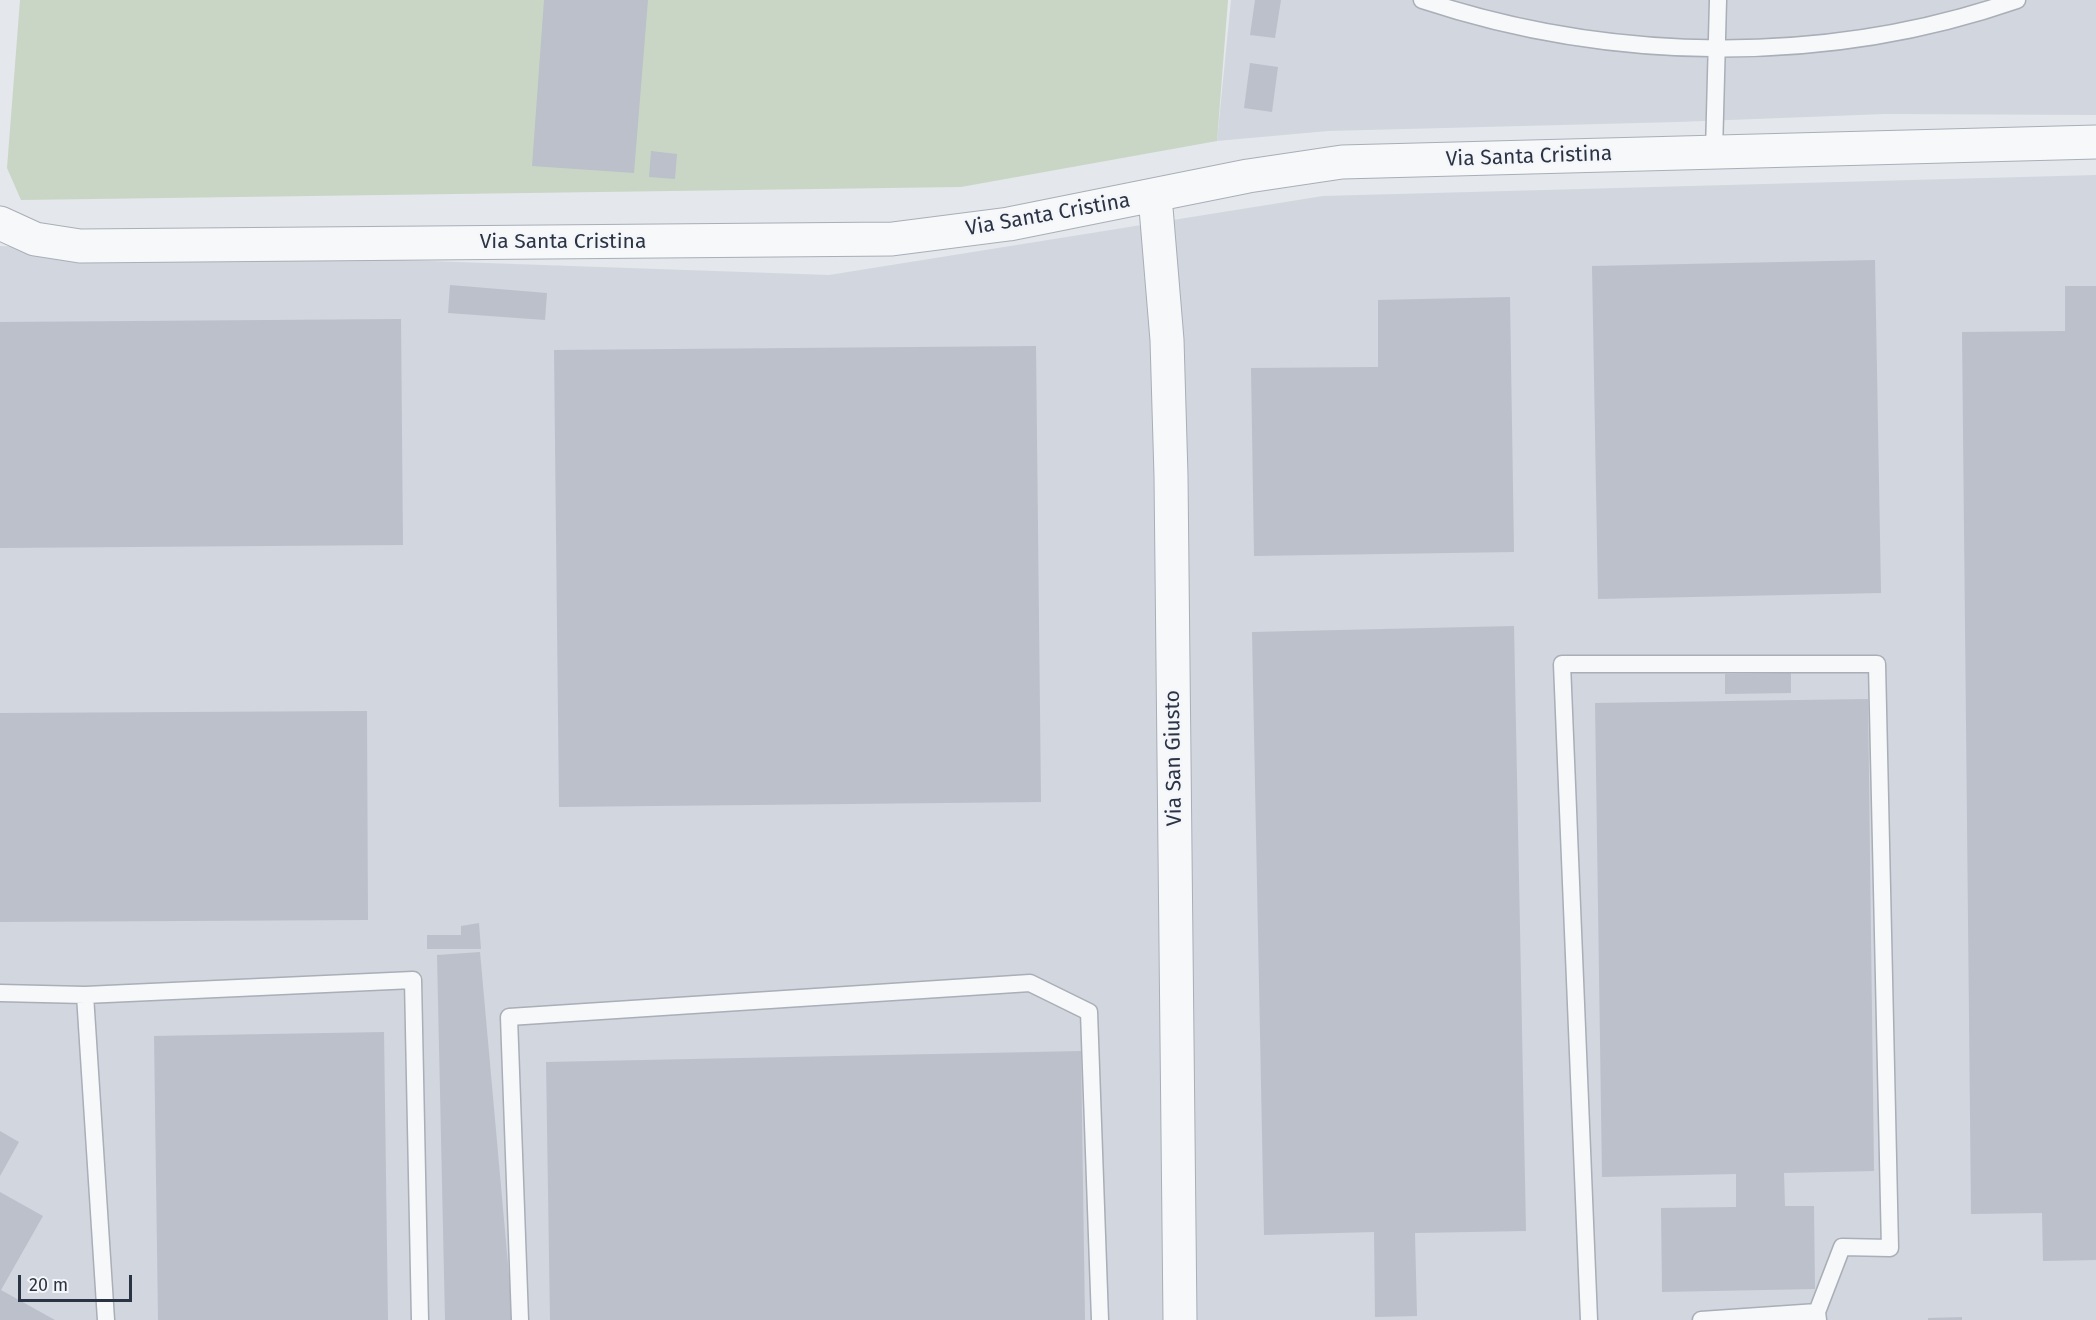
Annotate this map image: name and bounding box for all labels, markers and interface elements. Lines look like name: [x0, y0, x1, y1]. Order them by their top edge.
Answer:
street label: Via Santa Cristina: [1445, 141, 1613, 173]
street label: Via Santa Cristina: [964, 188, 1132, 242]
street label: Via Santa Cristina: [480, 229, 646, 255]
street label: Via San Giusto: [1160, 690, 1188, 826]
scale bar: [21, 1263, 135, 1301]
text: 20 m: [29, 1274, 68, 1296]

